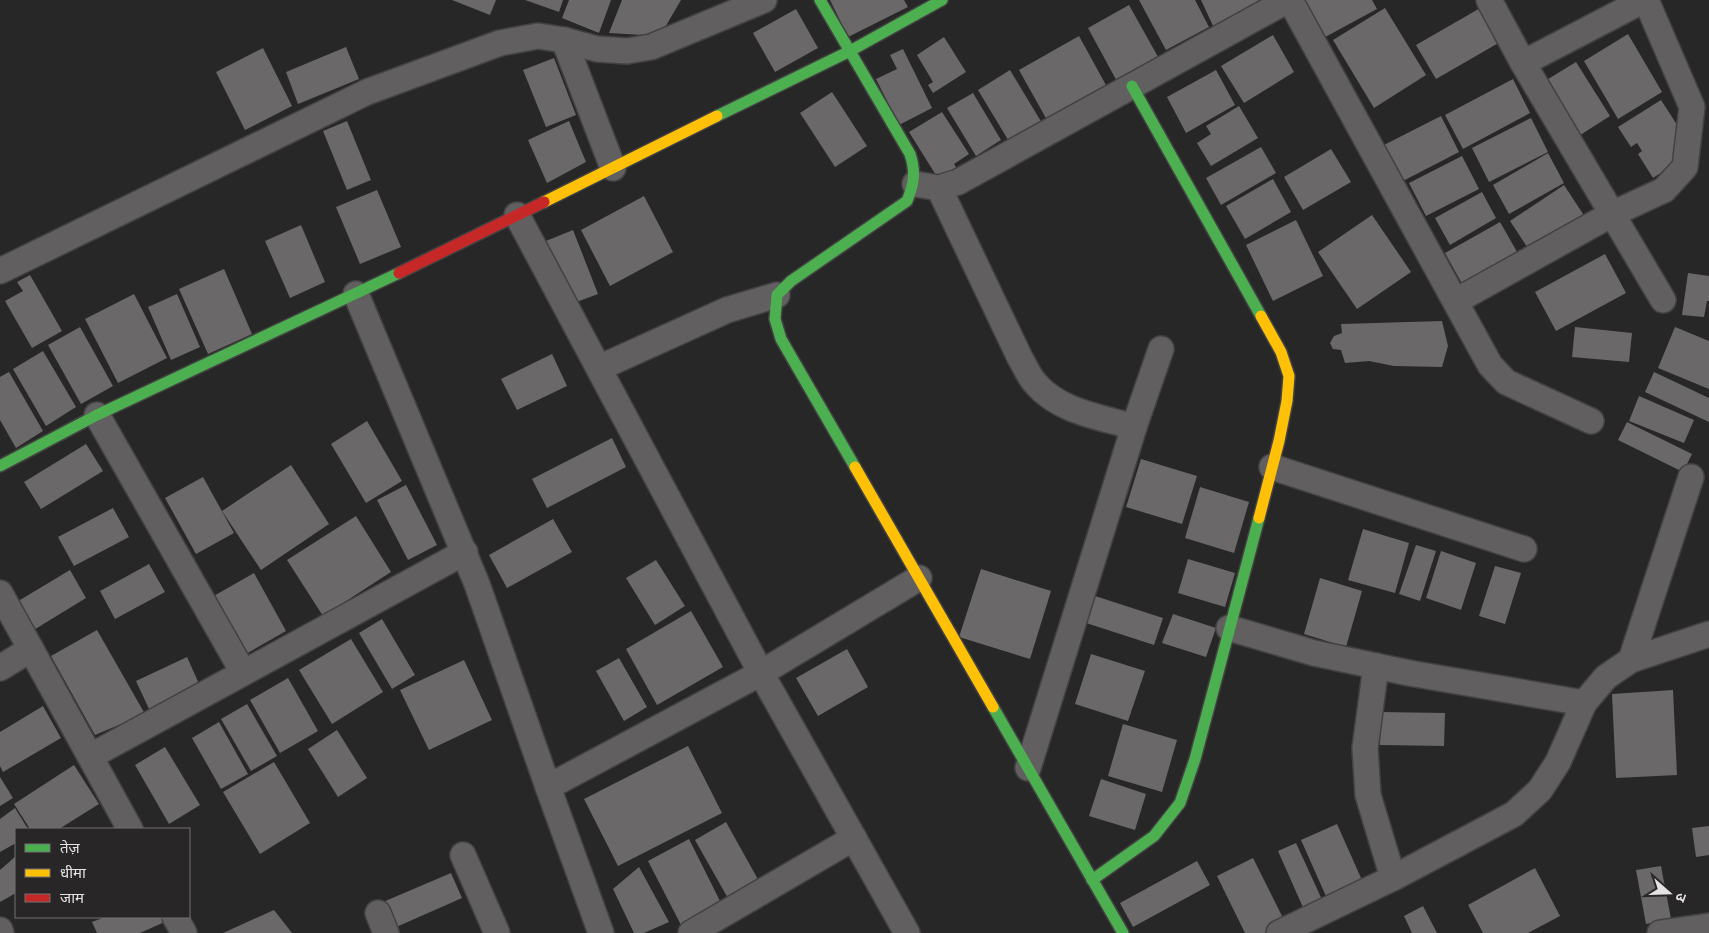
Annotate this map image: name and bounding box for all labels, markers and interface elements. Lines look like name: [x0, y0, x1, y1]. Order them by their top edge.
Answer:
legend: [15, 828, 190, 918]
text: तेज़: [60, 837, 81, 857]
text: धीमा: [60, 862, 87, 882]
north arrow: [1644, 868, 1694, 918]
text: जाम: [60, 887, 85, 907]
text: उ: [1671, 891, 1692, 905]

